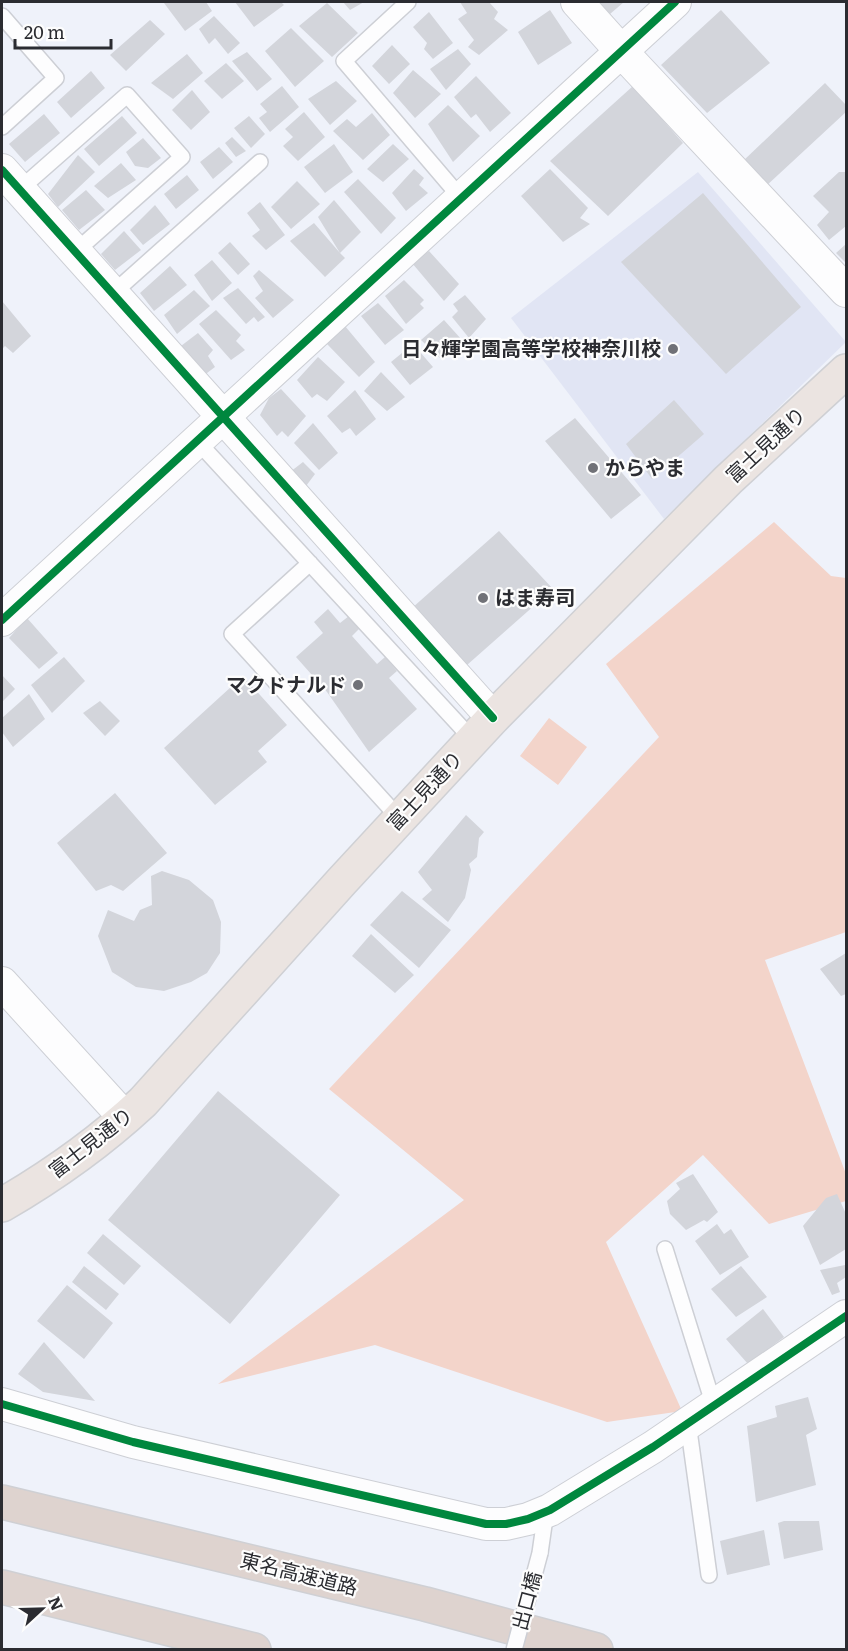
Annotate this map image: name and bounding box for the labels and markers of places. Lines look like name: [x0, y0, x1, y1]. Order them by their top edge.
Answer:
place label: 日々輝学園高等学校神奈川校: [401, 332, 661, 362]
marker: 日々輝学園高等学校神奈川校: [666, 342, 680, 356]
place label: からやま: [605, 451, 685, 481]
marker: からやま: [586, 461, 600, 475]
place label: はま寿司: [495, 581, 575, 611]
marker: はま寿司: [476, 591, 490, 605]
place label: マクドナルド: [226, 668, 346, 698]
marker: マクドナルド: [351, 678, 365, 692]

